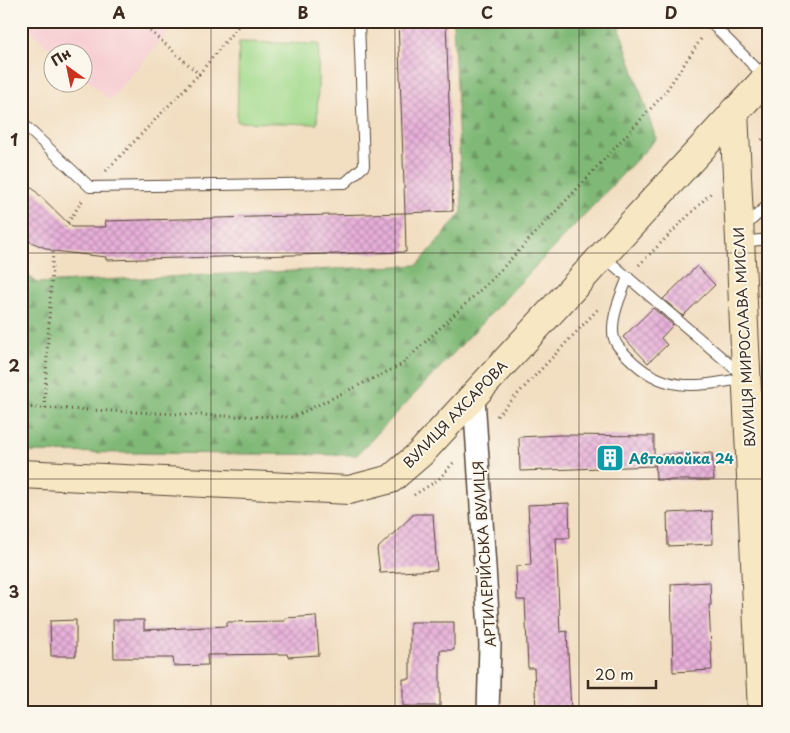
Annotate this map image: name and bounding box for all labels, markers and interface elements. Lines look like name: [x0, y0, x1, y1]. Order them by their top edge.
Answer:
text: A: [113, 0, 126, 24]
text: B: [298, 0, 309, 24]
text: C: [481, 0, 493, 24]
text: D: [665, 0, 677, 24]
north arrow: [42, 42, 92, 92]
text: Пн: [46, 42, 75, 71]
text: 1: [10, 127, 18, 151]
street label: ВУЛИЦЯ МИРОСЛАВА МИСЛИ: [728, 226, 760, 448]
text: 2: [8, 353, 20, 377]
street label: ВУЛИЦЯ АХСАРОВА: [398, 356, 512, 472]
building icon: Автомойка 24: [595, 443, 625, 473]
place label: Автомойка 24: [629, 448, 734, 469]
street label: АРТИЛЕРІЙСЬКА ВУЛИЦЯ: [467, 460, 501, 648]
text: 3: [9, 579, 19, 603]
scale bar: [588, 658, 655, 690]
text: 20 m: [595, 662, 634, 685]

